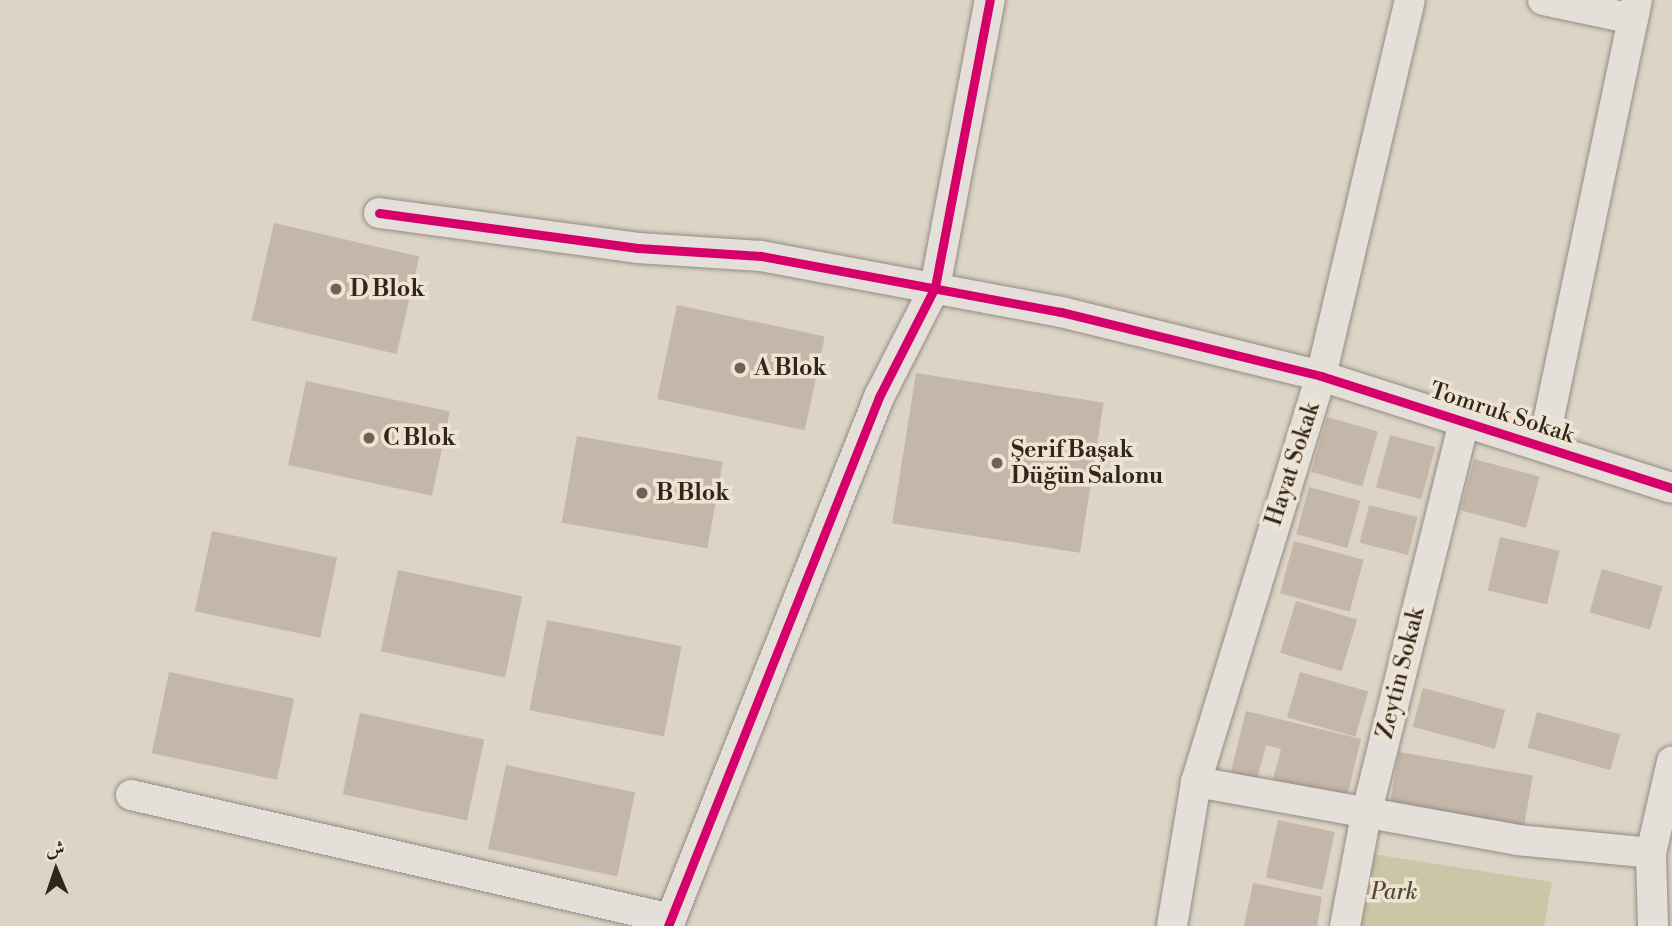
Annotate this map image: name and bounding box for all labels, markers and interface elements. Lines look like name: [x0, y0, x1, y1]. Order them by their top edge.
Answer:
place label: D Blok: [350, 275, 425, 303]
marker: D Blok: [328, 281, 344, 297]
place label: A Blok: [754, 354, 827, 382]
marker: A Blok: [732, 360, 748, 376]
street label: Tomruk Sokak: [1426, 377, 1578, 449]
street label: Hayat Sokak: [1260, 399, 1326, 529]
place label: C Blok: [383, 424, 456, 452]
marker: C Blok: [361, 430, 377, 446]
place label: Şerif Başak Düğün Salonu: [1011, 436, 1163, 490]
marker: Şerif Başak Düğün Salonu: [989, 455, 1005, 471]
place label: B Blok: [656, 479, 730, 507]
marker: B Blok: [634, 485, 650, 501]
street label: Zeytin Sokak: [1371, 604, 1431, 742]
north arrow: [21, 835, 91, 905]
text: ش: [45, 837, 65, 861]
park label: Park: [1370, 878, 1418, 906]

